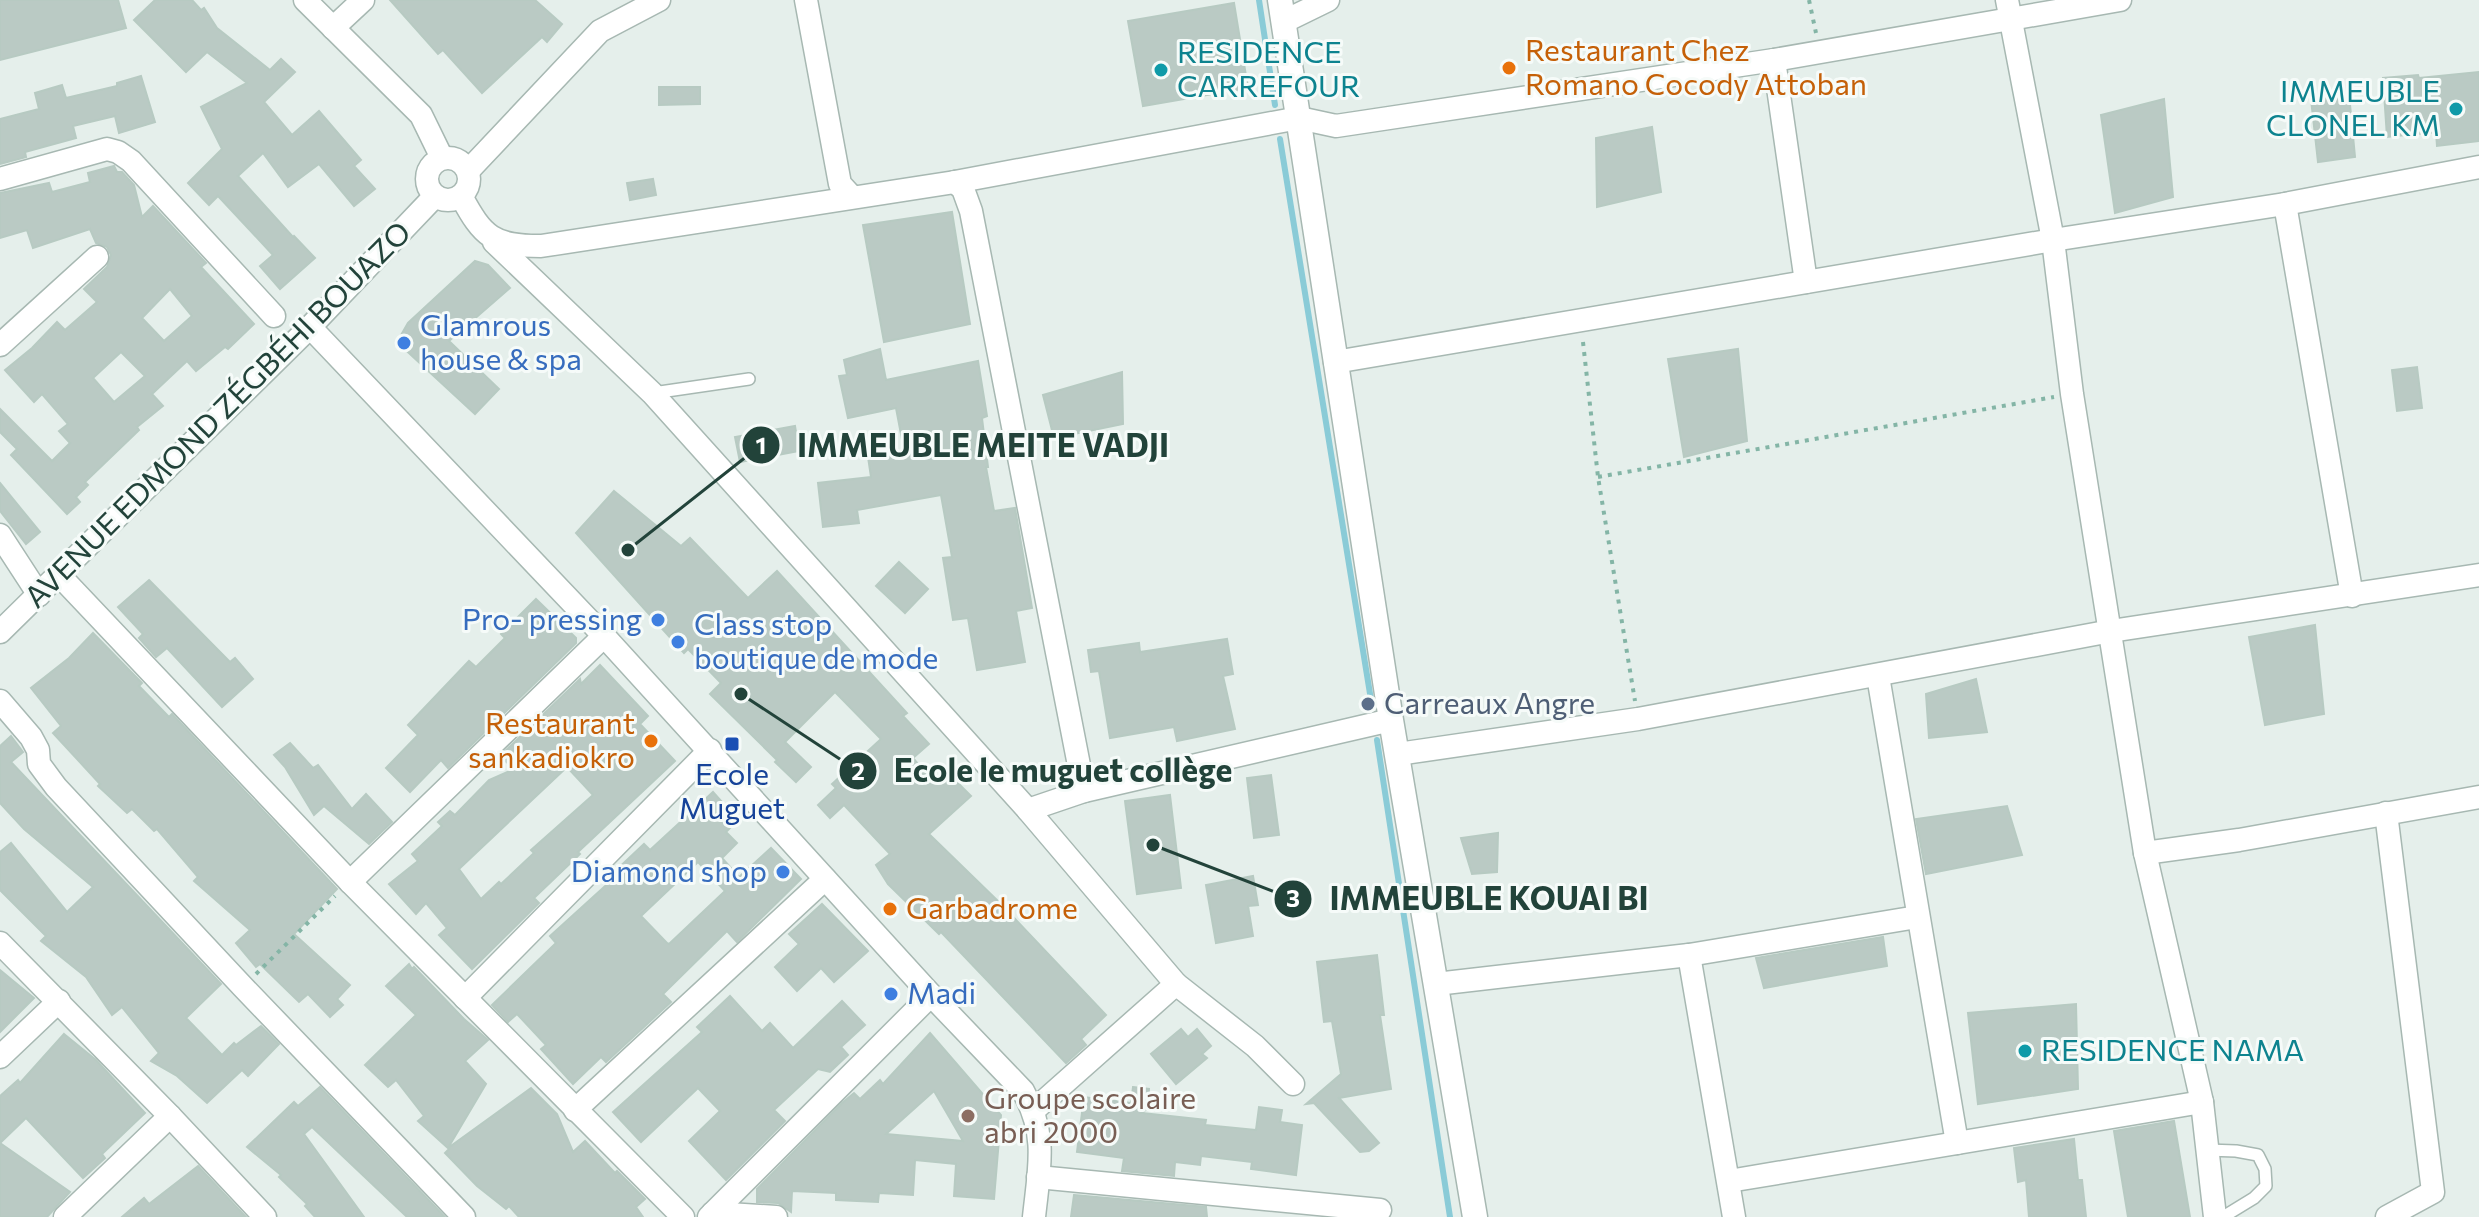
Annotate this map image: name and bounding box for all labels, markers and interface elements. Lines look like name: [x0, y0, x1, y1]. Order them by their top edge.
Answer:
place label: Restaurant Chez Romano Cocody Attoban: [1525, 30, 1867, 101]
place label: RESIDENCE CARREFOUR: [1177, 32, 1360, 103]
marker: Restaurant Chez Romano Cocody Attoban: [1500, 59, 1518, 77]
marker: RESIDENCE CARREFOUR: [1152, 61, 1170, 79]
place label: IMMEUBLE CLONEL KM: [2266, 71, 2440, 142]
marker: IMMEUBLE CLONEL KM: [2447, 100, 2465, 118]
street label: AVENUE EDMOND ZÉGBÉHI BOUAZO: [15, 212, 417, 614]
place label: Glamrous house & spa: [420, 305, 582, 376]
marker: Glamrous house & spa: [395, 334, 413, 352]
callout: IMMEUBLE MEITE VADJI: [741, 417, 1185, 473]
text: IMMEUBLE MEITE VADJI: [797, 424, 1169, 464]
text: 1: [756, 430, 766, 459]
place label: Pro- pressing: [462, 599, 642, 636]
place label: Class stop boutique de mode: [694, 604, 938, 675]
marker: Pro- pressing: [649, 611, 667, 629]
marker: Class stop boutique de mode: [669, 633, 687, 651]
place label: Carreaux Angre: [1384, 683, 1595, 720]
marker: Carreaux Angre: [1359, 695, 1377, 713]
place label: Restaurant sankadiokro: [468, 703, 635, 774]
marker: Restaurant sankadiokro: [642, 732, 660, 750]
marker: Ecole Muguet: [723, 735, 741, 753]
callout: Ecole le muguet collège: [838, 743, 1249, 799]
text: Ecole le muguet collège: [894, 749, 1232, 789]
place label: Ecole Muguet: [679, 754, 785, 825]
text: 2: [851, 756, 865, 785]
place label: Diamond shop: [571, 851, 767, 888]
marker: Diamond shop: [774, 863, 792, 881]
callout: IMMEUBLE KOUAI BI: [1273, 871, 1664, 927]
text: IMMEUBLE KOUAI BI: [1330, 877, 1648, 917]
text: 3: [1286, 883, 1300, 912]
place label: Garbadrome: [906, 888, 1078, 925]
marker: Garbadrome: [881, 900, 899, 918]
place label: Madi: [907, 973, 976, 1010]
marker: Madi: [882, 985, 900, 1003]
place label: RESIDENCE NAMA: [2041, 1030, 2304, 1067]
marker: RESIDENCE NAMA: [2016, 1042, 2034, 1060]
place label: Groupe scolaire abri 2000: [984, 1078, 1196, 1149]
marker: Groupe scolaire abri 2000: [959, 1107, 977, 1125]

